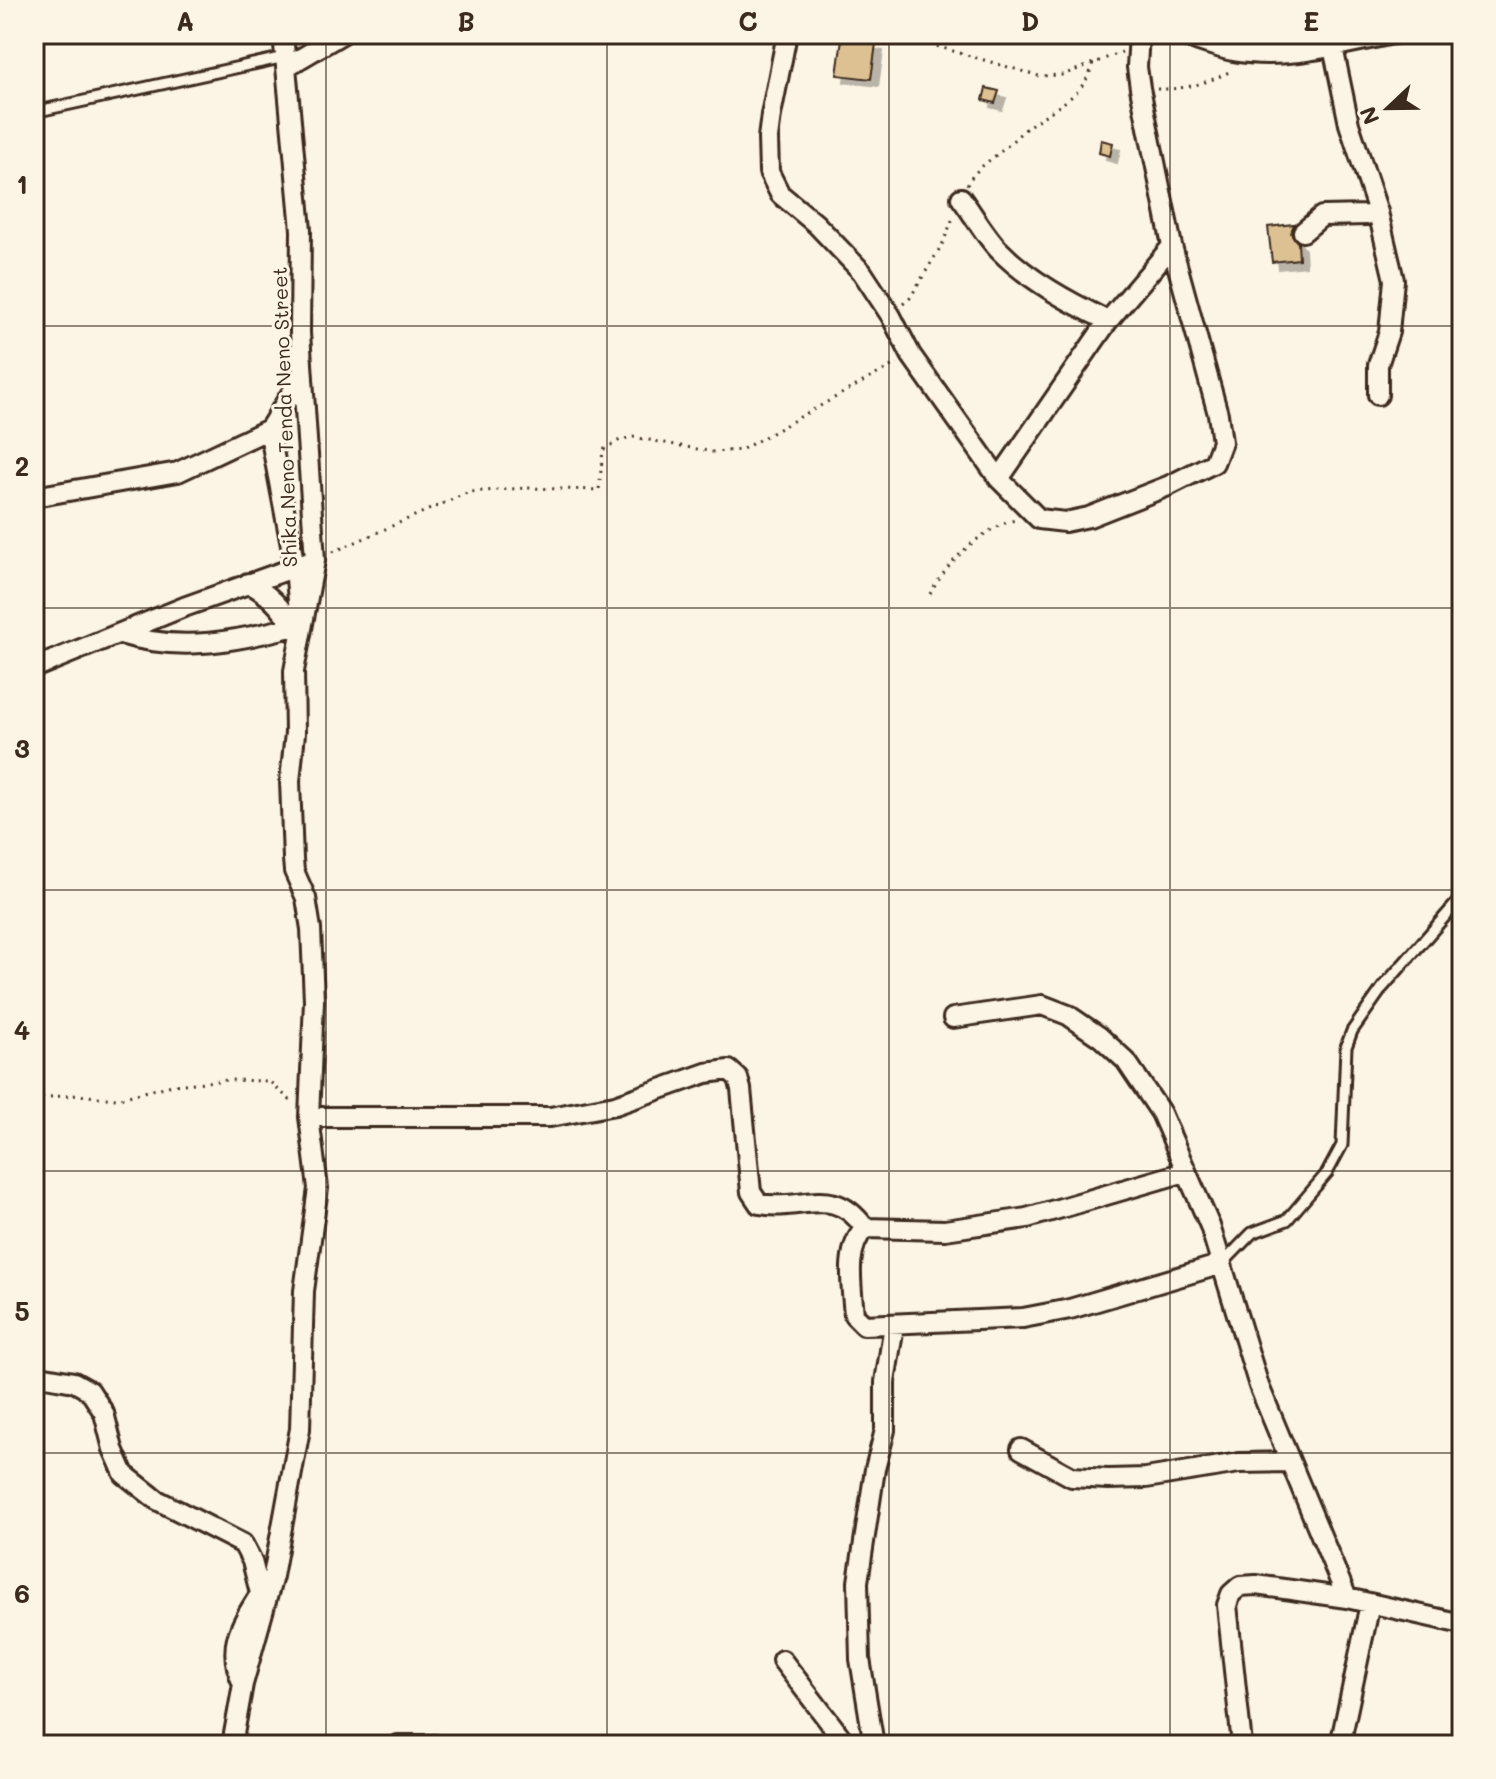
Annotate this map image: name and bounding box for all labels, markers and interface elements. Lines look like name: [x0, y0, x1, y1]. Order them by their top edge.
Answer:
text: A: [176, 4, 194, 38]
text: B: [457, 4, 475, 38]
text: C: [738, 4, 758, 38]
text: D: [1021, 4, 1039, 38]
text: E: [1303, 4, 1319, 38]
north arrow: [1348, 68, 1428, 148]
text: N: [1352, 103, 1386, 129]
text: 1: [16, 167, 28, 201]
street label: Shika Neno Tenda Neno Street: [266, 266, 302, 568]
text: 2: [15, 449, 29, 483]
text: 3: [14, 731, 30, 765]
text: 4: [14, 1013, 30, 1047]
text: 5: [14, 1294, 30, 1328]
text: 6: [14, 1576, 30, 1610]

